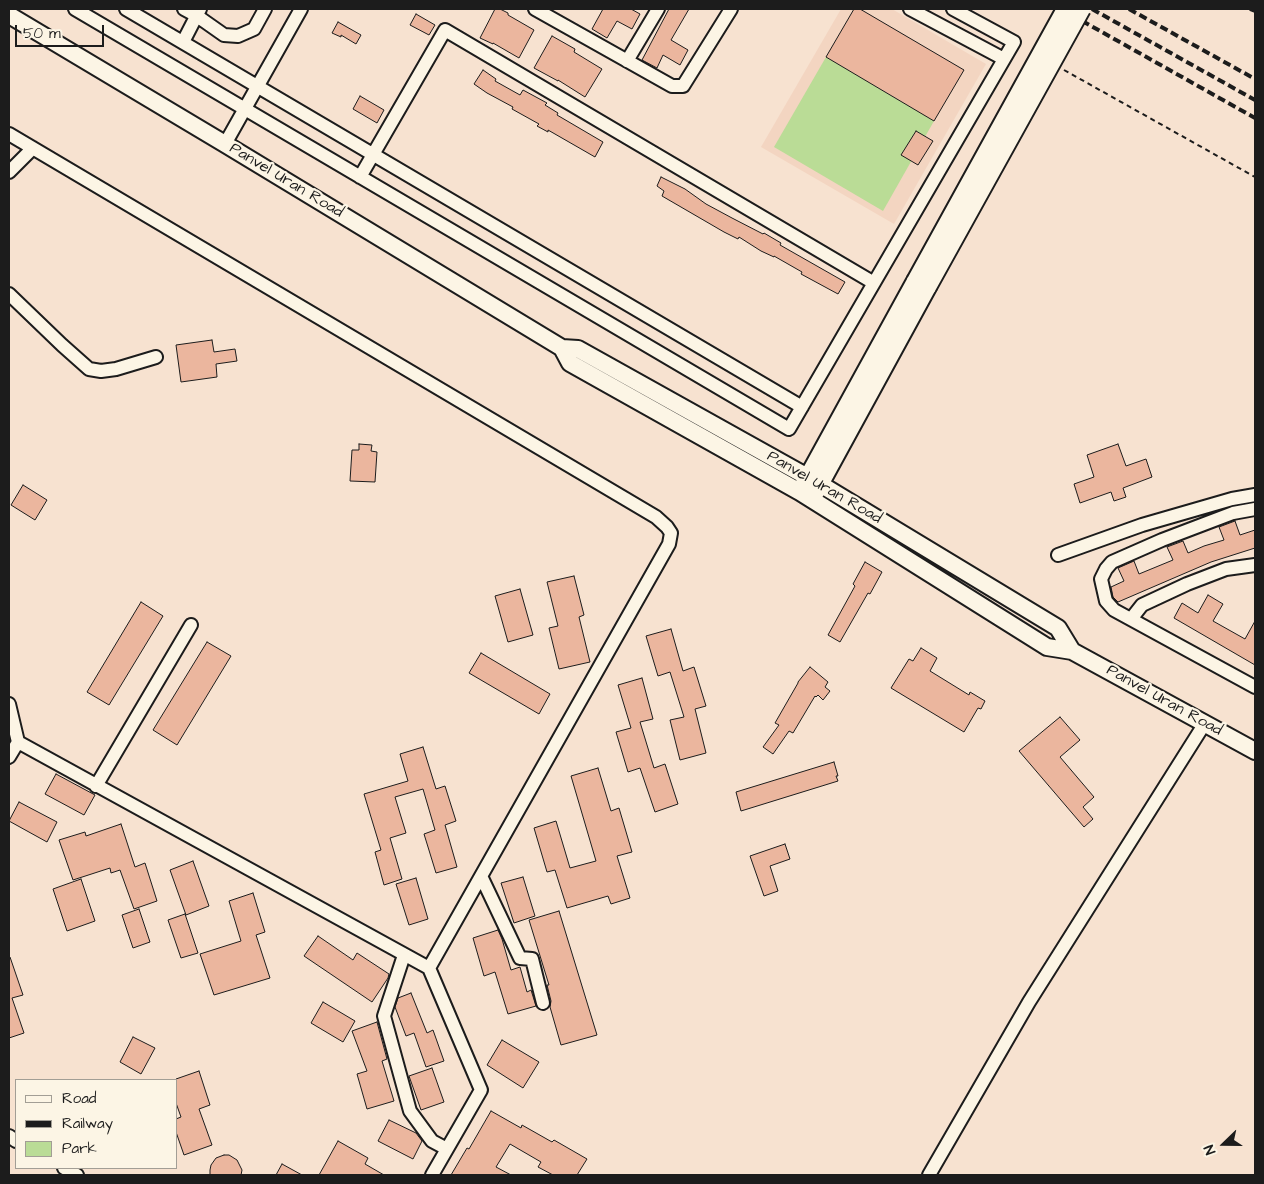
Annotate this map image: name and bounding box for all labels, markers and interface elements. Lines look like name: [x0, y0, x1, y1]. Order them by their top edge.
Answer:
scale bar: [18, 15, 106, 47]
text: 50 m: [23, 23, 61, 44]
street label: Panvel Uran Road: [226, 139, 346, 223]
street label: Panvel Uran Road: [763, 447, 885, 529]
street label: Panvel Uran Road: [1103, 661, 1225, 741]
legend: [15, 1079, 178, 1169]
text: Road: [62, 1088, 96, 1109]
text: Railway: [62, 1113, 113, 1134]
north arrow: [1199, 1119, 1249, 1169]
text: Park: [62, 1138, 97, 1159]
text: N: [1199, 1142, 1221, 1157]

